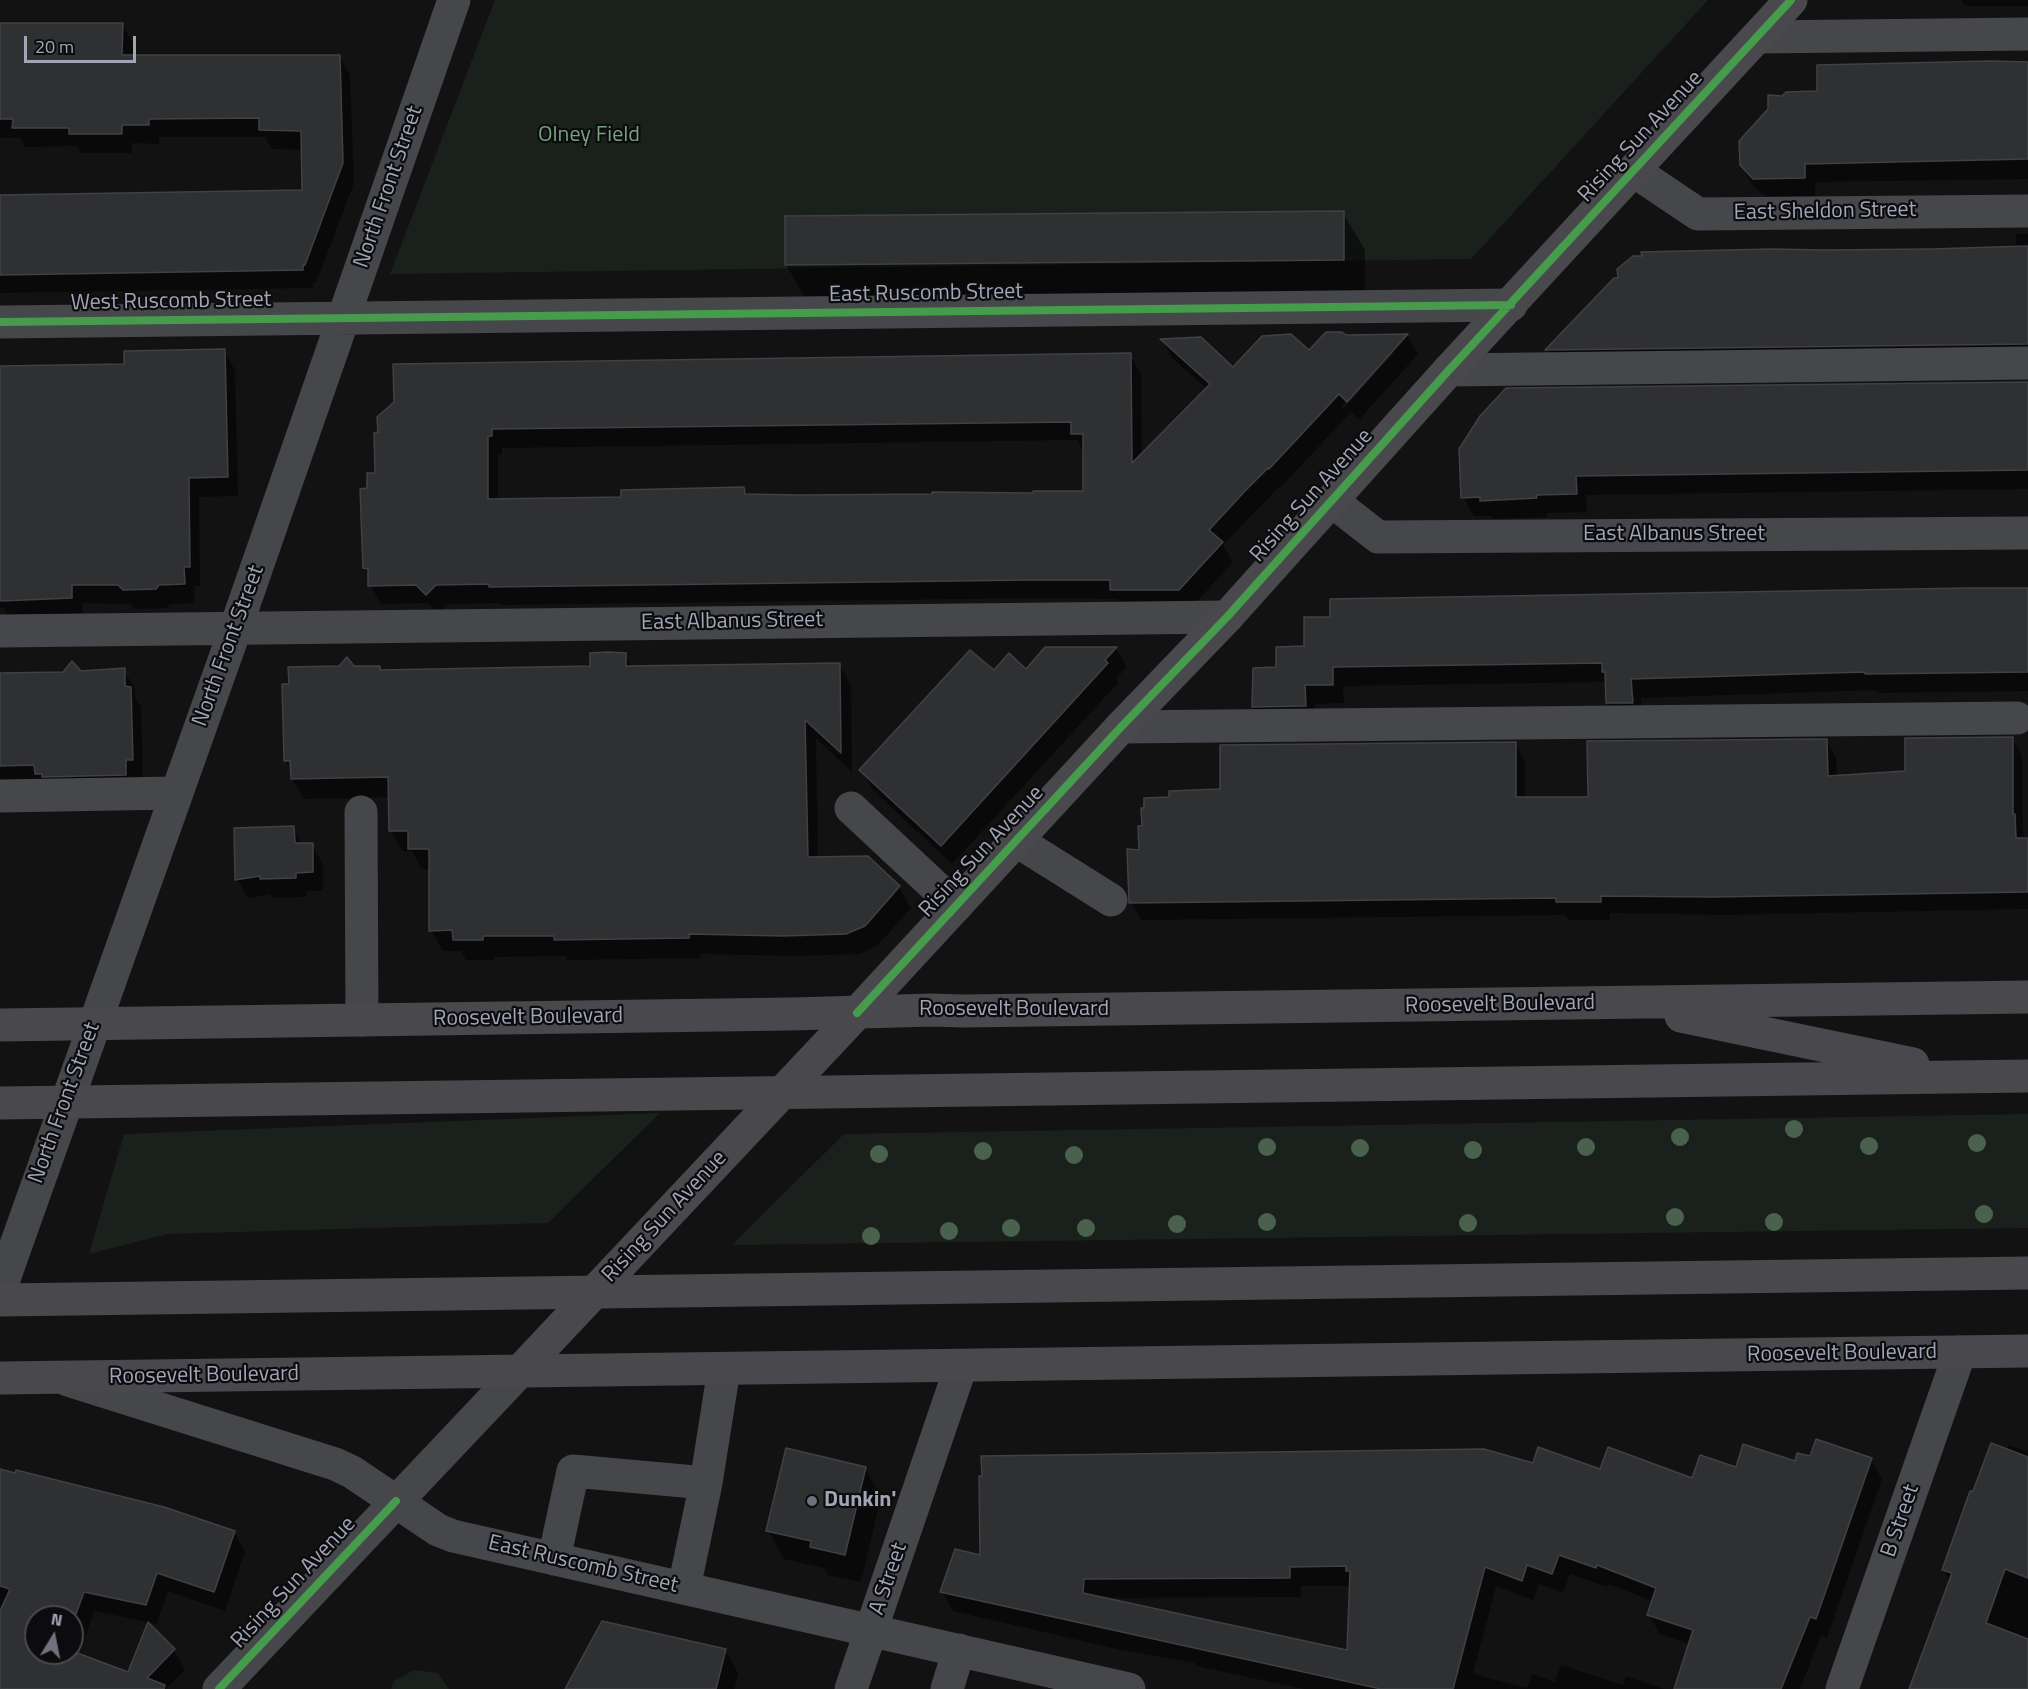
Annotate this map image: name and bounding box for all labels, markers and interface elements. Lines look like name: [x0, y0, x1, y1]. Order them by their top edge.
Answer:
scale bar: [27, 24, 140, 62]
text: 20 m: [35, 33, 74, 60]
street label: Rising Sun Avenue: [1573, 66, 1709, 208]
street label: North Front Street: [349, 103, 429, 271]
park label: Olney Field: [538, 123, 640, 149]
street label: East Sheldon Street: [1734, 197, 1916, 227]
street label: East Ruscomb Street: [829, 279, 1023, 309]
street label: West Ruscomb Street: [70, 287, 272, 317]
street label: Rising Sun Avenue: [1245, 424, 1379, 568]
street label: East Albanus Street: [1583, 522, 1765, 548]
street label: North Front Street: [188, 562, 270, 730]
street label: East Albanus Street: [641, 607, 823, 637]
street label: Rising Sun Avenue: [914, 781, 1050, 923]
street label: Roosevelt Boulevard: [1405, 990, 1595, 1020]
street label: Roosevelt Boulevard: [919, 997, 1109, 1023]
street label: Roosevelt Boulevard: [433, 1003, 623, 1033]
street label: North Front Street: [24, 1019, 106, 1187]
street label: Rising Sun Avenue: [597, 1146, 733, 1288]
street label: Roosevelt Boulevard: [1747, 1339, 1937, 1369]
street label: Roosevelt Boulevard: [109, 1361, 299, 1391]
street label: B Street: [1876, 1481, 1926, 1561]
place label: Dunkin': [824, 1488, 897, 1514]
marker: Dunkin': [805, 1494, 819, 1508]
street label: Rising Sun Avenue: [226, 1512, 362, 1654]
street label: East Ruscomb Street: [486, 1530, 680, 1600]
street label: A Street: [864, 1539, 914, 1619]
north arrow: [24, 1605, 84, 1665]
text: N: [49, 1606, 64, 1632]

